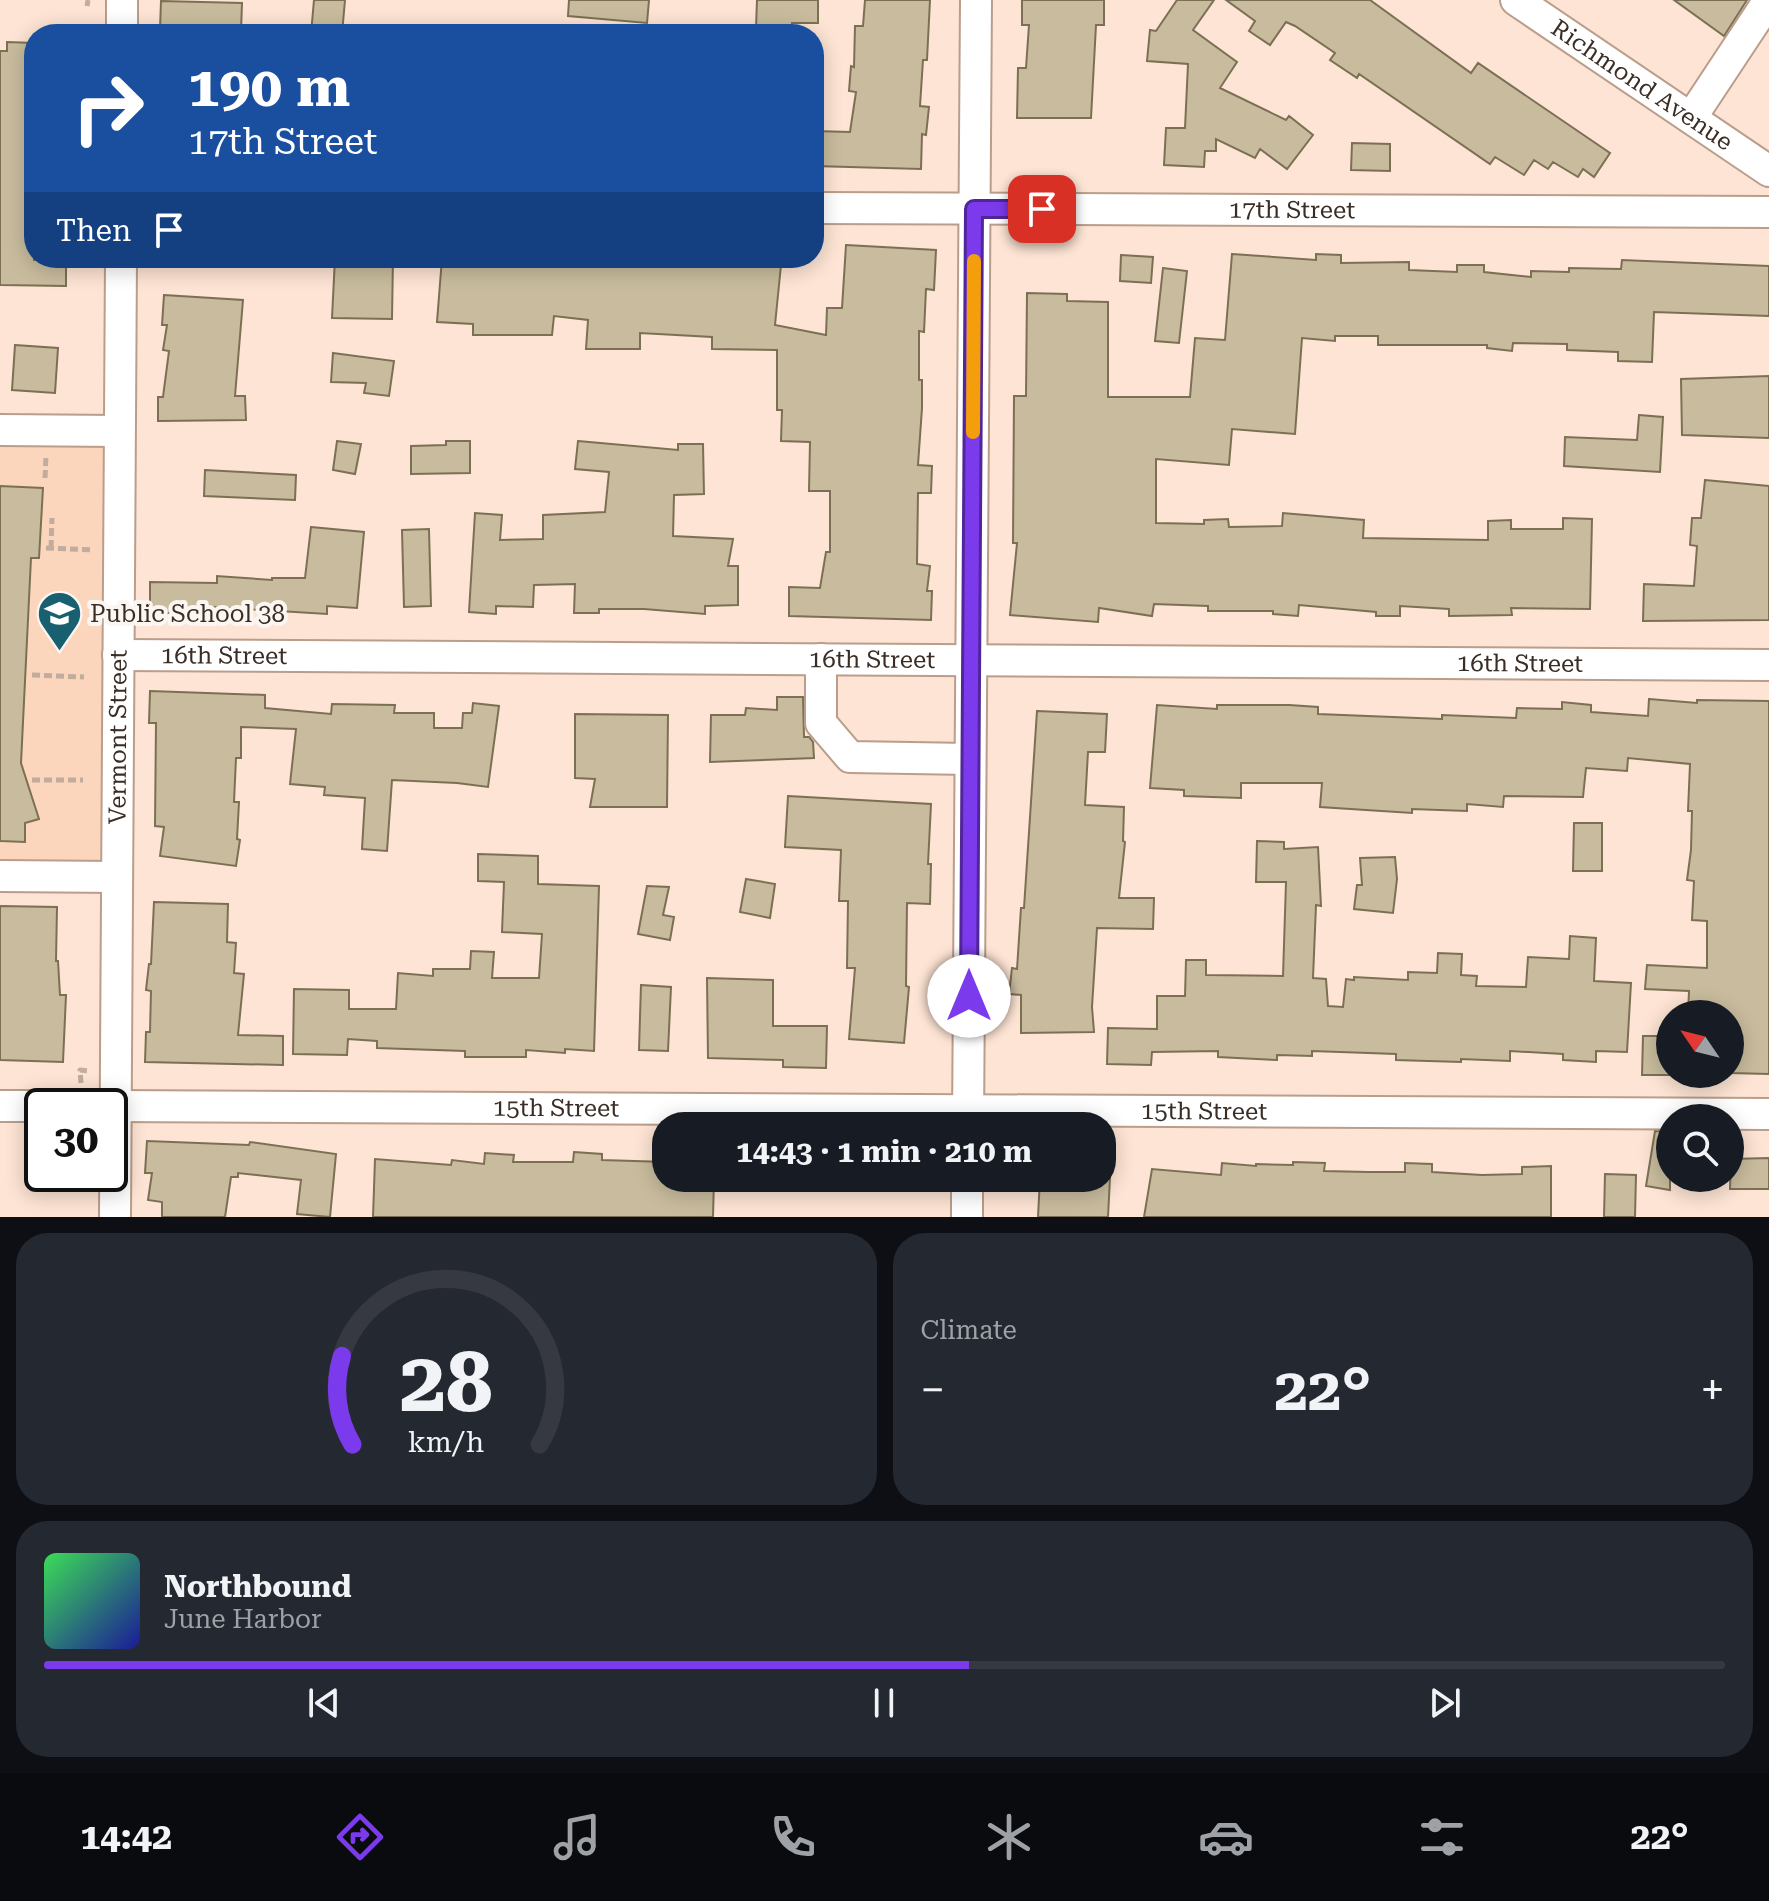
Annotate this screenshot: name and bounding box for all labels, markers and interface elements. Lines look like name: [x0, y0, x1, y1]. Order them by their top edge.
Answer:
street label: Richmond Avenue: [1546, 14, 1738, 156]
text: 190 m: [188, 54, 350, 120]
icon: right: [56, 56, 160, 160]
text: 17th Street: [188, 121, 377, 163]
pin: [1008, 175, 1076, 243]
icon: arrive: [1020, 187, 1064, 231]
street label: 17th Street: [1229, 196, 1355, 224]
icon: arrive: [147, 208, 191, 252]
text: Then: [56, 213, 131, 248]
school or university icon: Public School 38: [35, 590, 83, 653]
place label: Public School 38: [90, 600, 285, 628]
street label: 16th Street: [161, 641, 287, 670]
street label: 16th Street: [809, 645, 935, 674]
street label: 16th Street: [1457, 649, 1583, 678]
street label: Vermont Street: [103, 650, 133, 824]
position arrow: [927, 954, 1011, 1038]
north arrow: [1656, 1000, 1744, 1088]
map controls: [1656, 1000, 1744, 1192]
speed limit sign: 30: [24, 1088, 128, 1192]
street label: 15th Street: [493, 1094, 619, 1122]
street label: 15th Street: [1141, 1097, 1267, 1126]
button: search: [1656, 1104, 1744, 1192]
text: 14:43 · 1 min · 210 m: [736, 1134, 1032, 1169]
text: Climate: [921, 1315, 1017, 1345]
text: 28: [400, 1334, 493, 1431]
text: 22°: [1274, 1354, 1371, 1425]
text: −: [921, 1364, 945, 1416]
text: +: [1700, 1364, 1725, 1416]
text: km/h: [408, 1425, 485, 1459]
text: Northbound: [164, 1569, 352, 1604]
text: June Harbor: [164, 1604, 322, 1634]
icon: previous: [302, 1681, 346, 1725]
icon: pause: [862, 1681, 906, 1725]
icon: next: [1423, 1681, 1467, 1725]
icon: directions: [332, 1809, 388, 1865]
icon: music: [549, 1809, 605, 1865]
icon: phone: [765, 1809, 821, 1865]
icon: climate: [981, 1809, 1037, 1865]
icon: car: [1198, 1809, 1254, 1865]
icon: filters: [1414, 1809, 1470, 1865]
text: 14:42: [80, 1816, 172, 1858]
text: 22°: [1631, 1816, 1689, 1858]

